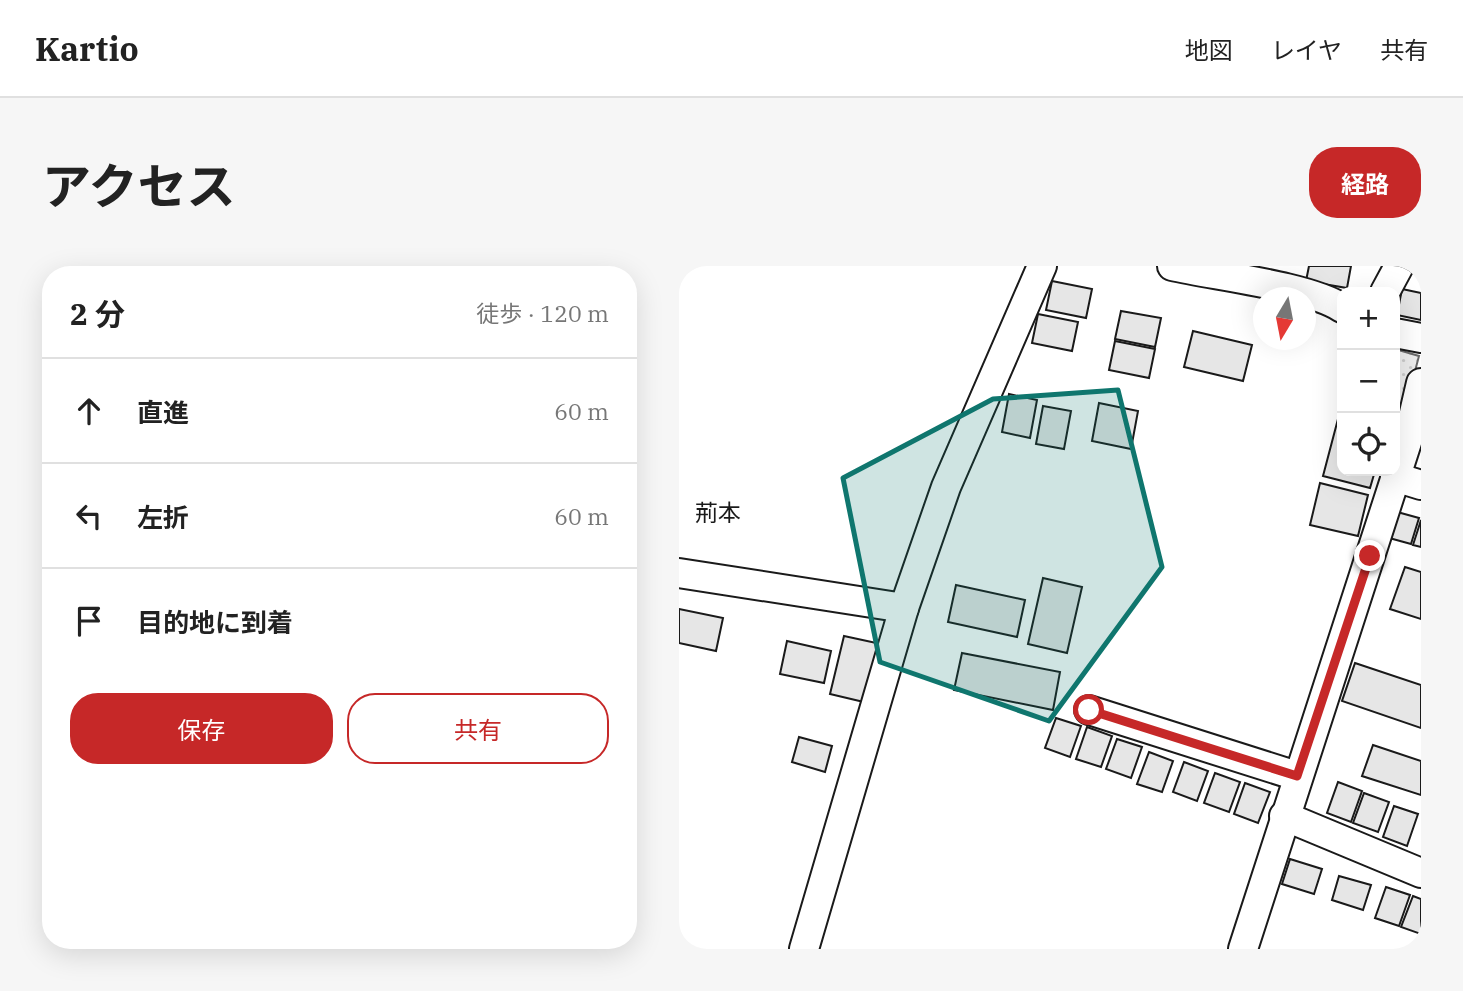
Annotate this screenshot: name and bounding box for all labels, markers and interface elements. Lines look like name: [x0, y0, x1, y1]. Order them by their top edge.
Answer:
text: Kartio: [35, 27, 139, 70]
text: 地図: [1185, 34, 1233, 66]
text: レイヤ: [1271, 34, 1342, 66]
text: 共有: [1380, 34, 1428, 66]
button: 経路: [1309, 147, 1421, 218]
text: アクセス: [42, 154, 236, 217]
north arrow: [1253, 287, 1316, 350]
map controls: [1337, 287, 1400, 476]
button: +: [1337, 287, 1400, 350]
text: 2 分: [70, 294, 125, 333]
text: 徒歩 · 120 m: [476, 298, 609, 328]
button: −: [1337, 350, 1400, 413]
icon: ahead: [70, 392, 108, 430]
text: 直進: [137, 395, 189, 429]
text: 60 m: [554, 396, 609, 426]
button: locate: [1337, 413, 1400, 476]
icon: left: [70, 497, 108, 535]
district label: 荊本: [695, 497, 741, 527]
text: 左折: [137, 500, 189, 534]
text: 60 m: [554, 501, 609, 531]
route end: [1354, 540, 1385, 571]
icon: arrive: [70, 602, 108, 640]
text: 目的地に到着: [137, 605, 293, 639]
button: 保存: [70, 693, 333, 764]
button: 共有: [347, 693, 609, 764]
route start: [1073, 694, 1104, 725]

